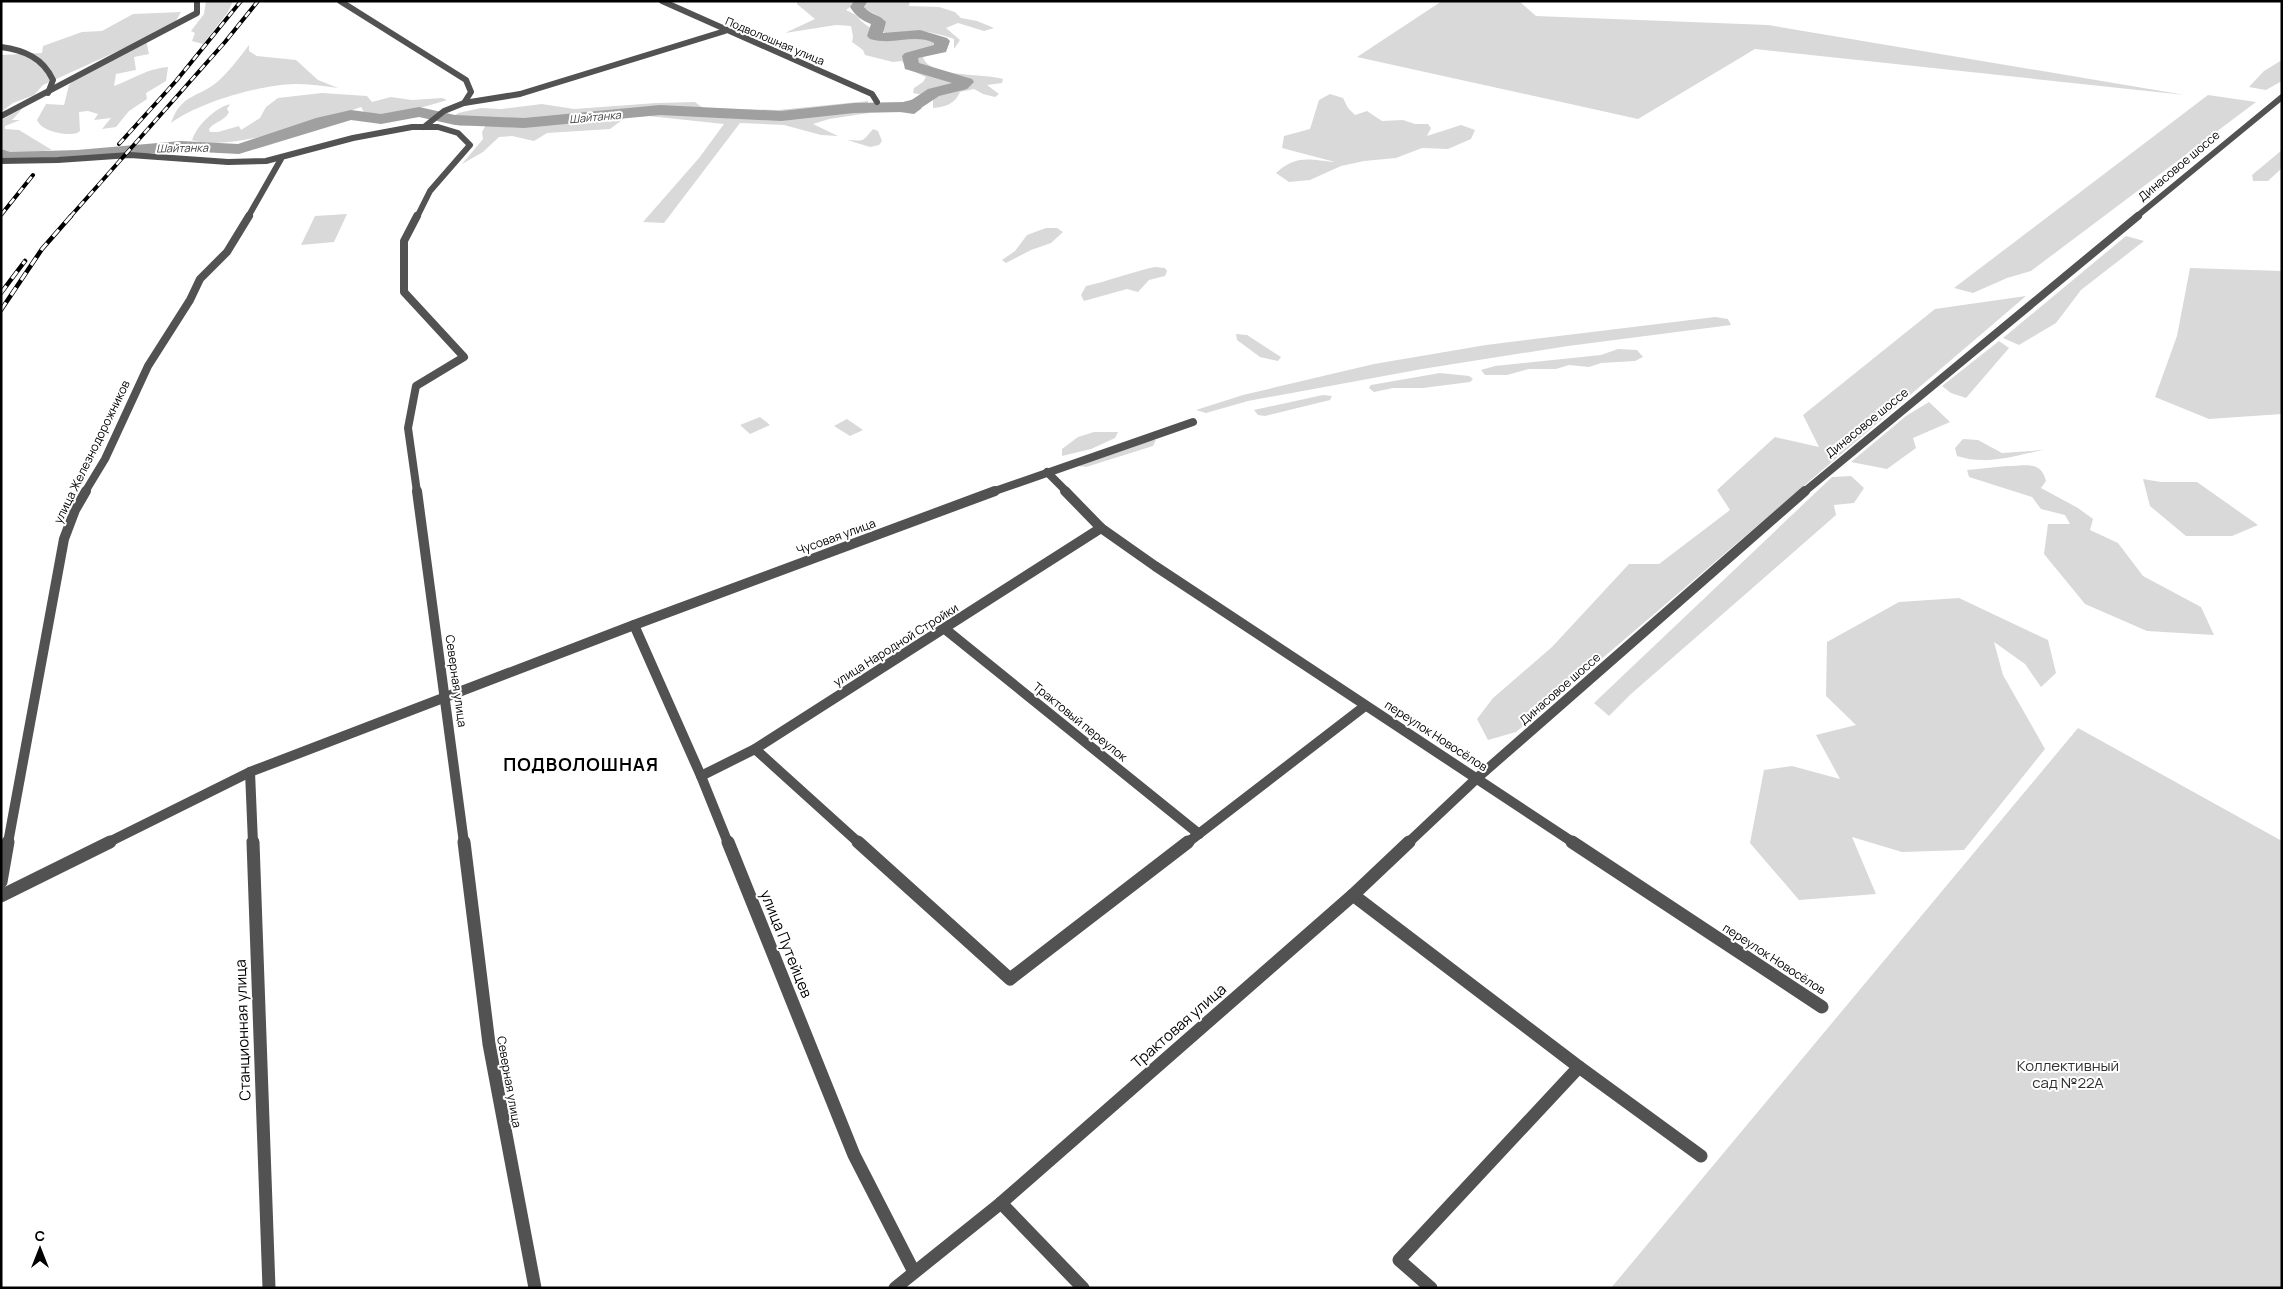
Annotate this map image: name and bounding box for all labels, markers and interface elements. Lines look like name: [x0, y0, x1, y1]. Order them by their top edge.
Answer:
street label: Подволошная улица: [723, 13, 827, 68]
water label: Шайтанка: [568, 107, 622, 126]
street label: Динасовое шоссе: [2134, 126, 2223, 205]
water label: Шайтанка: [156, 140, 209, 155]
street label: улица Железнодорожников: [49, 377, 134, 526]
street label: Динасовое шоссе: [1822, 384, 1912, 461]
street label: Чусовая улица: [794, 514, 878, 559]
street label: улица Народной Стройки: [830, 599, 961, 690]
street label: Северная улица: [442, 634, 471, 728]
street label: Динасовое шоссе: [1516, 649, 1604, 729]
street label: Трактовый переулок: [1030, 678, 1132, 766]
street label: переулок Новосёлов: [1382, 696, 1491, 775]
district label: ПОДВОЛОШНАЯ: [503, 752, 659, 776]
street label: улица Путейцев: [755, 887, 818, 1001]
street label: переулок Новосёлов: [1720, 919, 1829, 998]
street label: Станционная улица: [230, 959, 255, 1101]
street label: Трактовая улица: [1127, 979, 1231, 1073]
street label: Северная улица: [493, 1035, 526, 1129]
park label: Коллективный сад №22А: [2017, 1055, 2119, 1093]
north arrow: [15, 1224, 65, 1274]
text: С: [35, 1226, 45, 1245]

